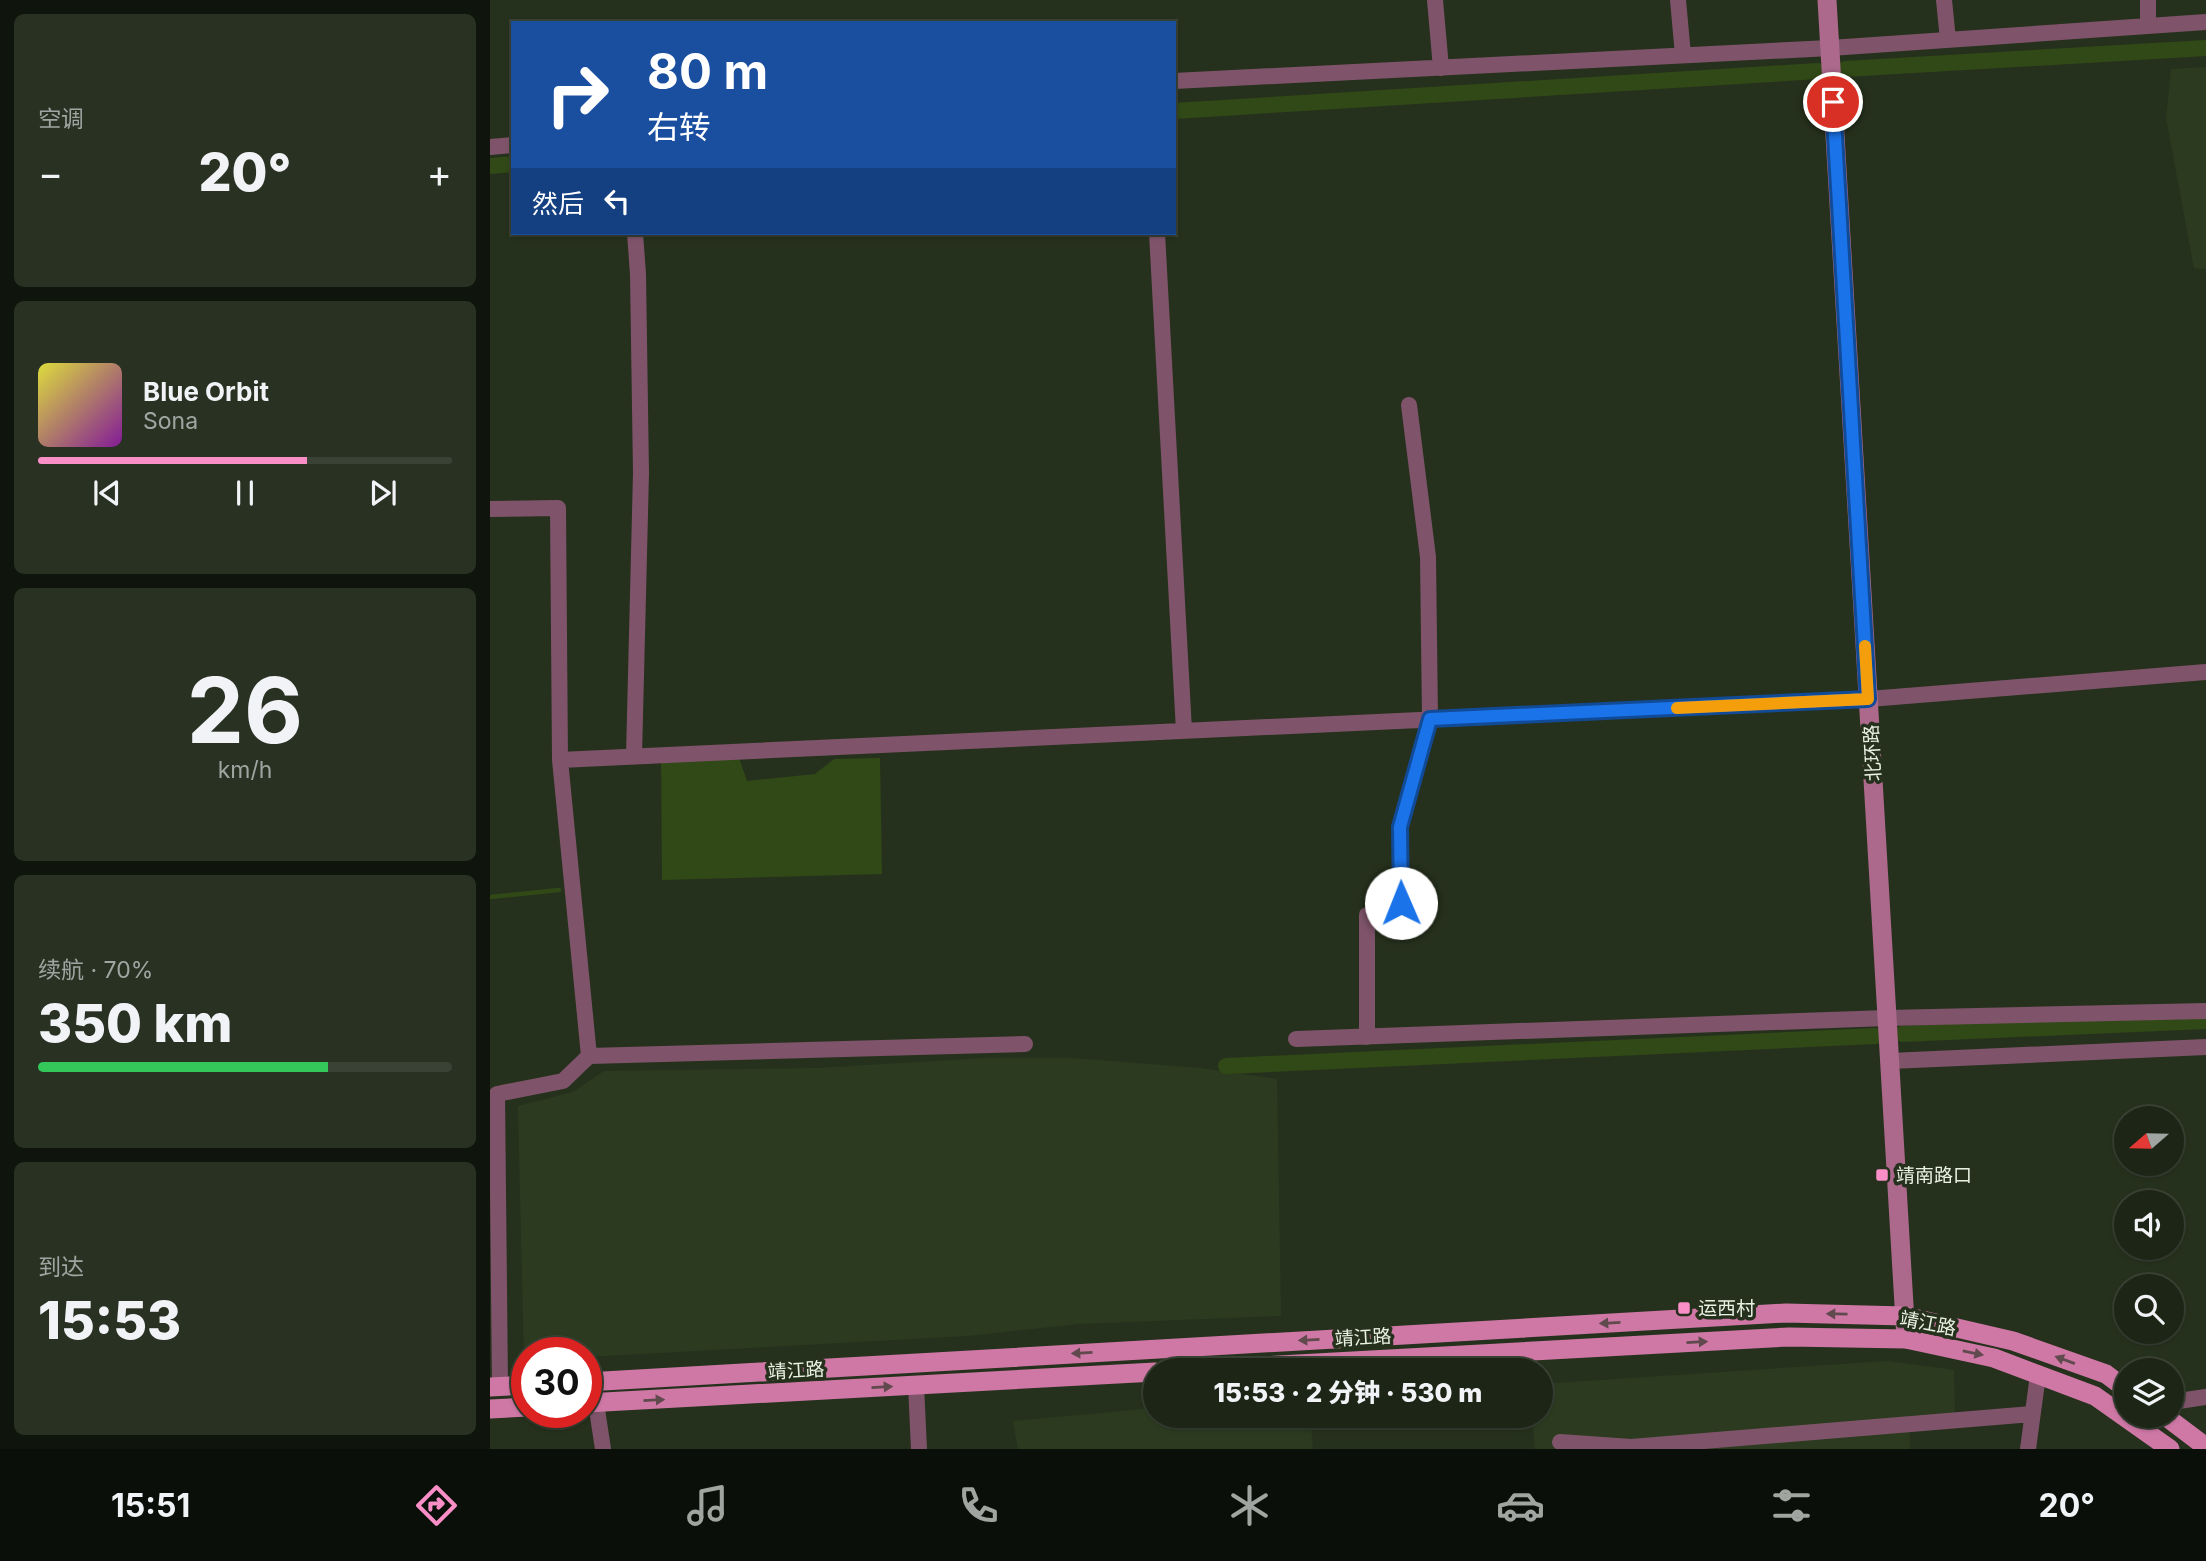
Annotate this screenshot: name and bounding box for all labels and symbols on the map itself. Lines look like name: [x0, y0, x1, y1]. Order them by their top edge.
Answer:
pin: [1803, 72, 1863, 132]
street label: 北环路: [1860, 724, 1885, 782]
position arrow: [1364, 866, 1438, 940]
north arrow: [2114, 1106, 2184, 1176]
place label: 靖南路口: [1896, 1164, 1972, 1187]
marker: 靖南路口: [1874, 1167, 1890, 1183]
place label: 运西村: [1698, 1297, 1755, 1320]
marker: 运西村: [1676, 1300, 1692, 1316]
street label: 靖江路: [1898, 1307, 1958, 1340]
one-way arrow: [1826, 1309, 1848, 1320]
one-way arrow: [1599, 1318, 1621, 1329]
street label: 靖江路: [1334, 1325, 1392, 1350]
one-way arrow: [1298, 1335, 1320, 1346]
speed limit sign: 30: [511, 1337, 602, 1428]
one-way arrow: [1686, 1337, 1708, 1348]
one-way arrow: [1071, 1348, 1093, 1359]
one-way arrow: [1962, 1348, 1984, 1359]
one-way arrow: [2055, 1354, 2076, 1365]
street label: 靖江路: [767, 1358, 825, 1383]
one-way arrow: [871, 1382, 893, 1393]
one-way arrow: [644, 1394, 666, 1405]

